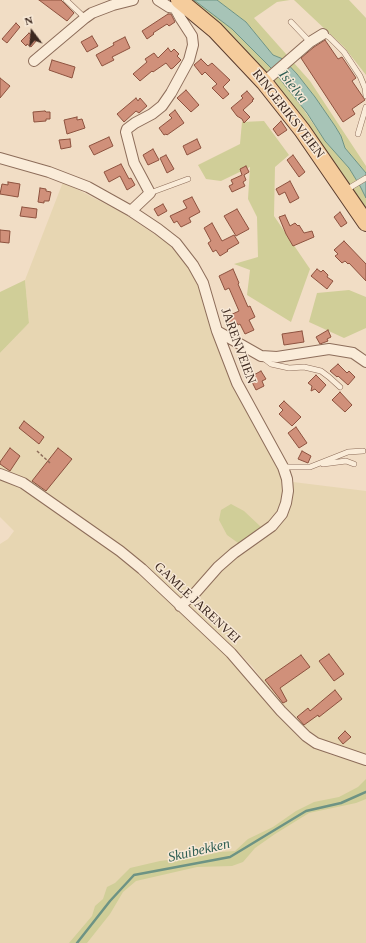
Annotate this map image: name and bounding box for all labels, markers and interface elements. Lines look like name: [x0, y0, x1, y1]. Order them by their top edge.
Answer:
north arrow: [12, 12, 52, 52]
text: N: [23, 14, 34, 27]
street label: RINGERIKSVEIEN: [249, 67, 327, 161]
water label: Isielva: [275, 67, 311, 107]
street label: JARENVEIEN: [217, 306, 259, 386]
street label: GAMLE JARENVEI: [151, 559, 243, 647]
water label: Skuibekken: [166, 836, 232, 866]

